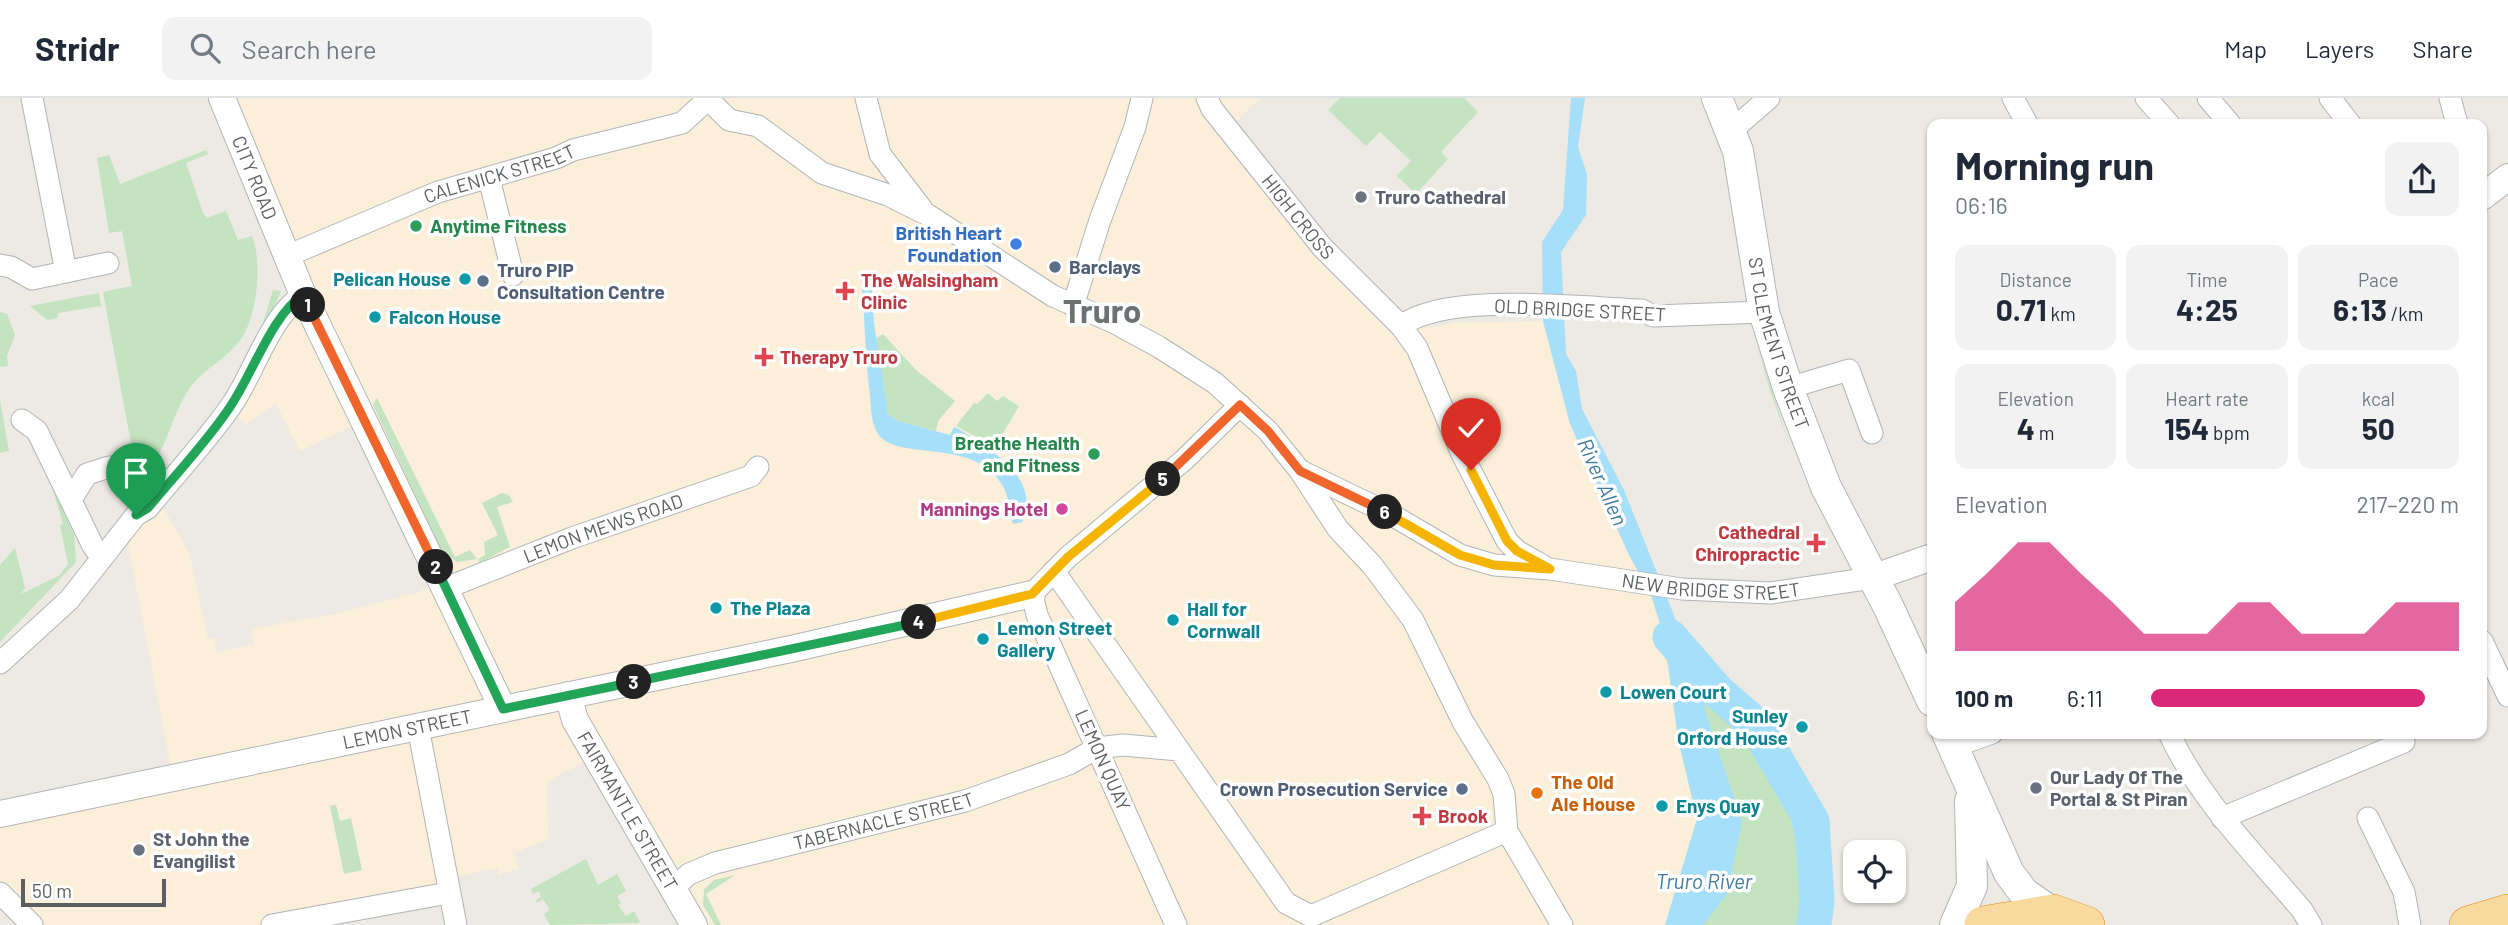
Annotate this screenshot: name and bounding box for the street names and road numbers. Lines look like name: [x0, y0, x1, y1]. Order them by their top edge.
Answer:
street label: CITY ROAD: [228, 132, 283, 223]
street label: CALENICK STREET: [420, 139, 579, 208]
street label: HIGH CROSS: [1257, 169, 1339, 264]
street label: ST CLEMENT STREET: [1744, 255, 1815, 433]
street label: OLD BRIDGE STREET: [1493, 294, 1667, 325]
street label: LEMON MEWS ROAD: [520, 489, 686, 567]
street label: NEW BRIDGE STREET: [1620, 568, 1802, 605]
street label: LEMON STREET: [340, 704, 474, 753]
street label: LEMON QUAY: [1071, 706, 1136, 814]
street label: FAIRMANTLE STREET: [573, 727, 683, 894]
street label: TABERNACLE STREET: [791, 787, 977, 854]

